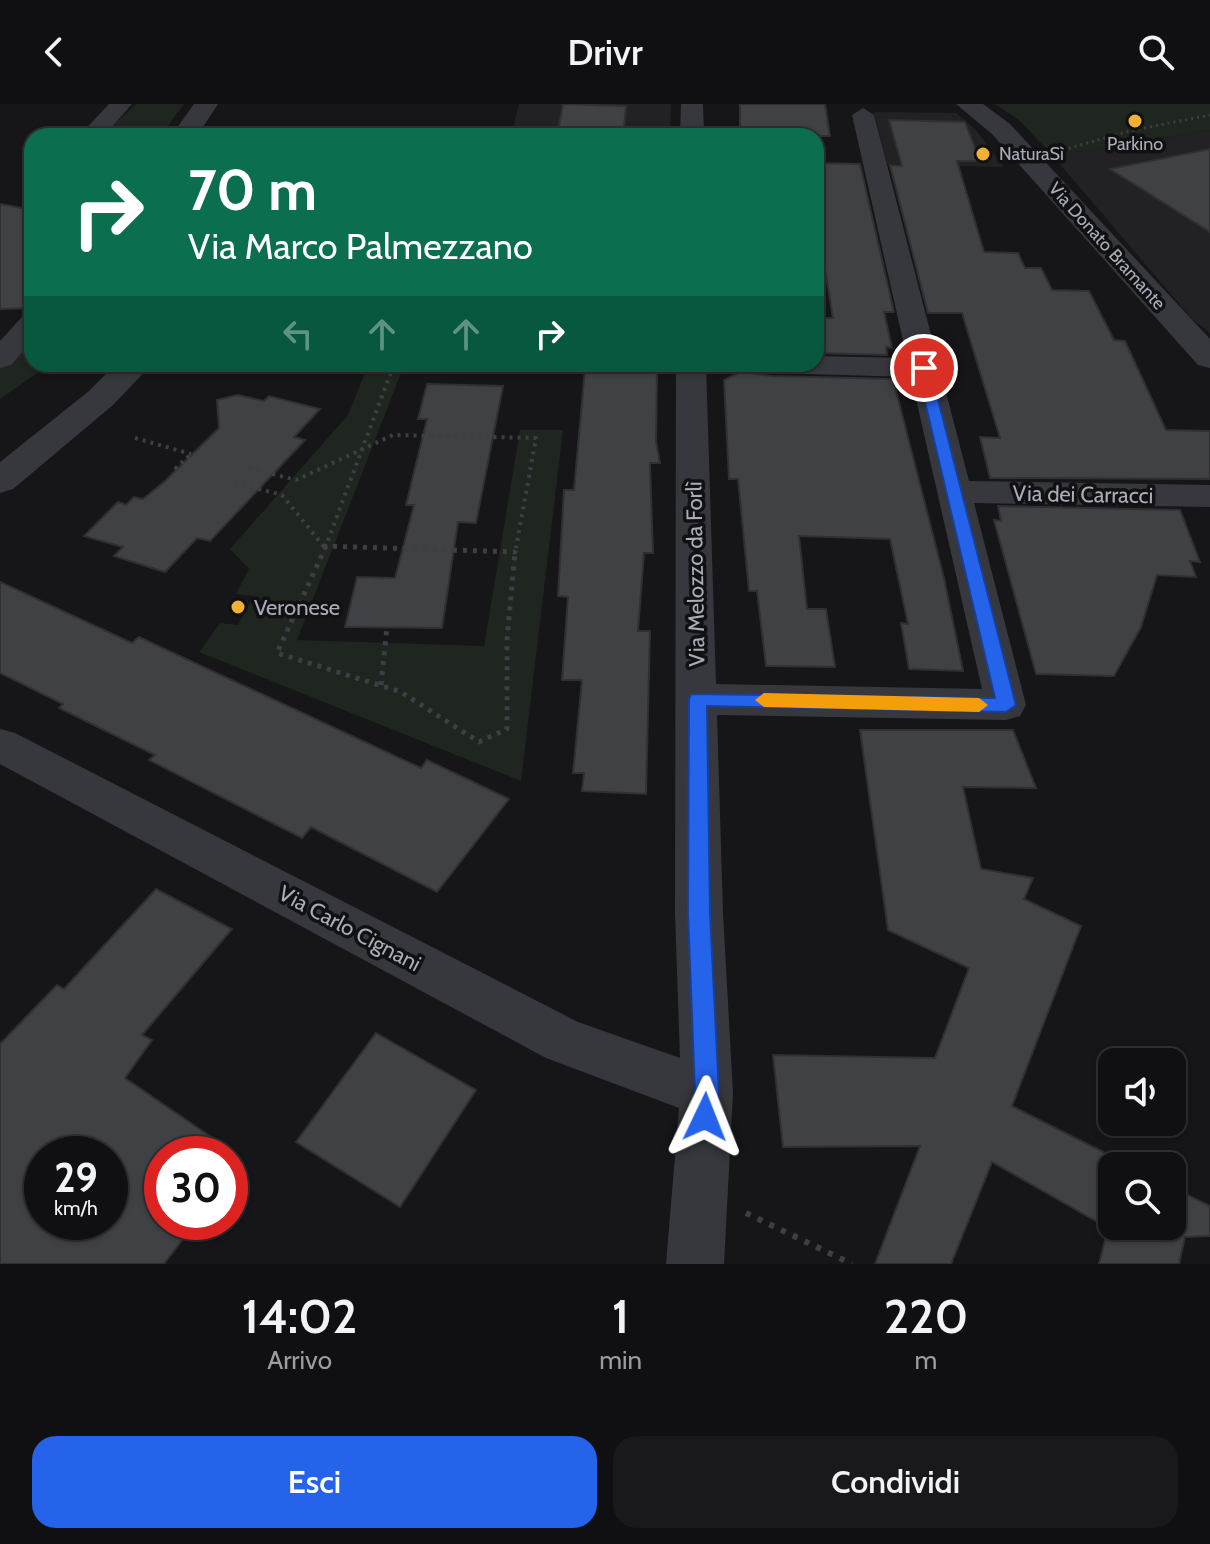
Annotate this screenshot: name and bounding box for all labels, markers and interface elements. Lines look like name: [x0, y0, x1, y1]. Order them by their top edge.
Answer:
icon: back: [32, 30, 76, 74]
text: Drivr: [567, 30, 643, 74]
icon: search: [1134, 30, 1178, 74]
marker: Parkino: [1126, 112, 1144, 130]
place label: Parkino: [1107, 133, 1163, 155]
place label: NaturaSì: [999, 143, 1064, 165]
marker: NaturaSì: [974, 145, 992, 163]
text: 70 m: [188, 156, 317, 224]
icon: right: [56, 160, 160, 264]
street label: Via Donato Bramante: [1044, 178, 1170, 314]
text: Via Marco Palmezzano: [188, 224, 533, 268]
icon: left: [276, 312, 320, 356]
icon: ahead: [360, 312, 404, 356]
icon: ahead: [444, 312, 488, 356]
icon: right: [528, 312, 572, 356]
pin: [890, 334, 958, 402]
icon: arrive: [902, 346, 946, 390]
street label: Via dei Carracci: [1012, 480, 1153, 509]
street label: Via Melozzo da Forlì: [680, 481, 711, 667]
place label: Veronese: [254, 594, 340, 621]
marker: Veronese: [229, 598, 247, 616]
street label: Via Carlo Cignani: [274, 880, 426, 977]
map controls: [1098, 1048, 1186, 1240]
button: sound: [1098, 1048, 1186, 1136]
position arrow: [663, 1075, 747, 1159]
speed limit sign: 30: [144, 1136, 248, 1240]
button: search: [1098, 1152, 1186, 1240]
text: 29: [54, 1153, 98, 1202]
text: km/h: [54, 1196, 98, 1220]
text: 14:02: [242, 1287, 357, 1345]
text: 1: [612, 1287, 629, 1345]
text: 220: [884, 1287, 968, 1345]
text: Arrivo: [267, 1344, 332, 1376]
text: min: [599, 1344, 642, 1376]
text: m: [915, 1344, 937, 1376]
button: Esci: [32, 1436, 597, 1528]
button: Condividi: [613, 1436, 1178, 1528]

